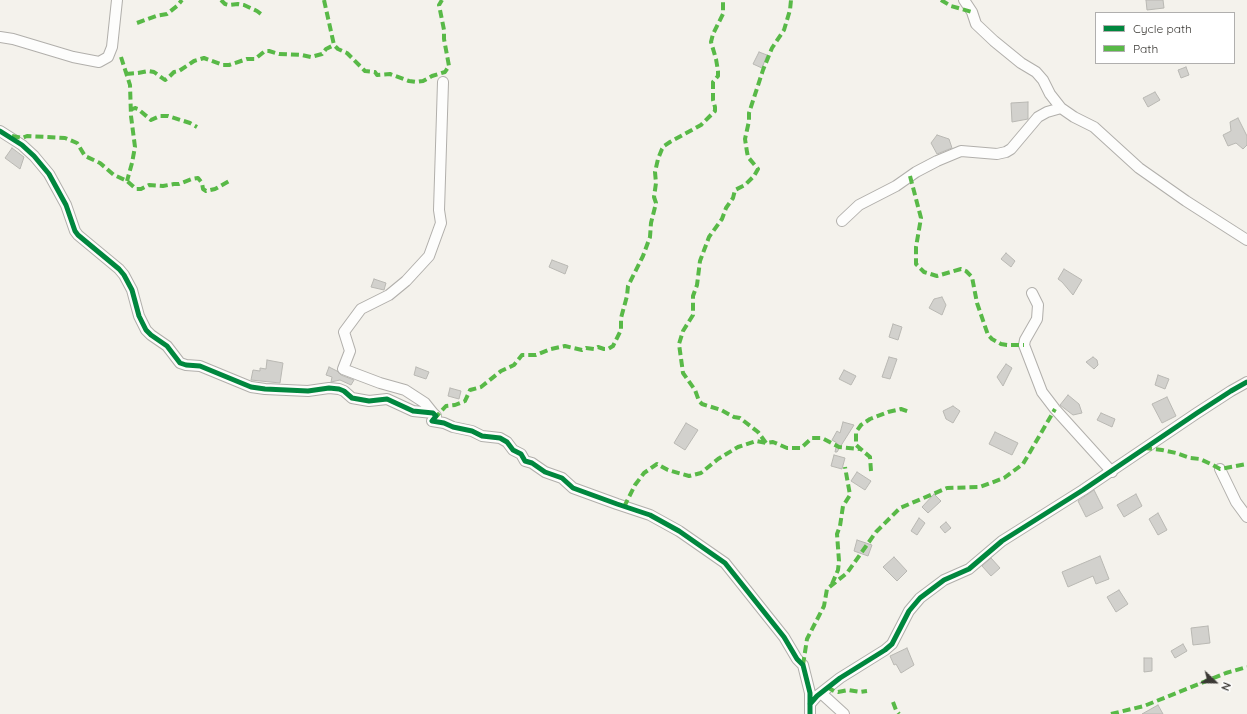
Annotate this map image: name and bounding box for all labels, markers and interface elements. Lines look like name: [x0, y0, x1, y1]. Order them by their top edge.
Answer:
legend: [1095, 12, 1235, 64]
text: Cycle path: [1133, 21, 1192, 36]
text: Path: [1133, 41, 1158, 56]
north arrow: [1195, 662, 1235, 702]
text: N: [1218, 680, 1234, 693]

